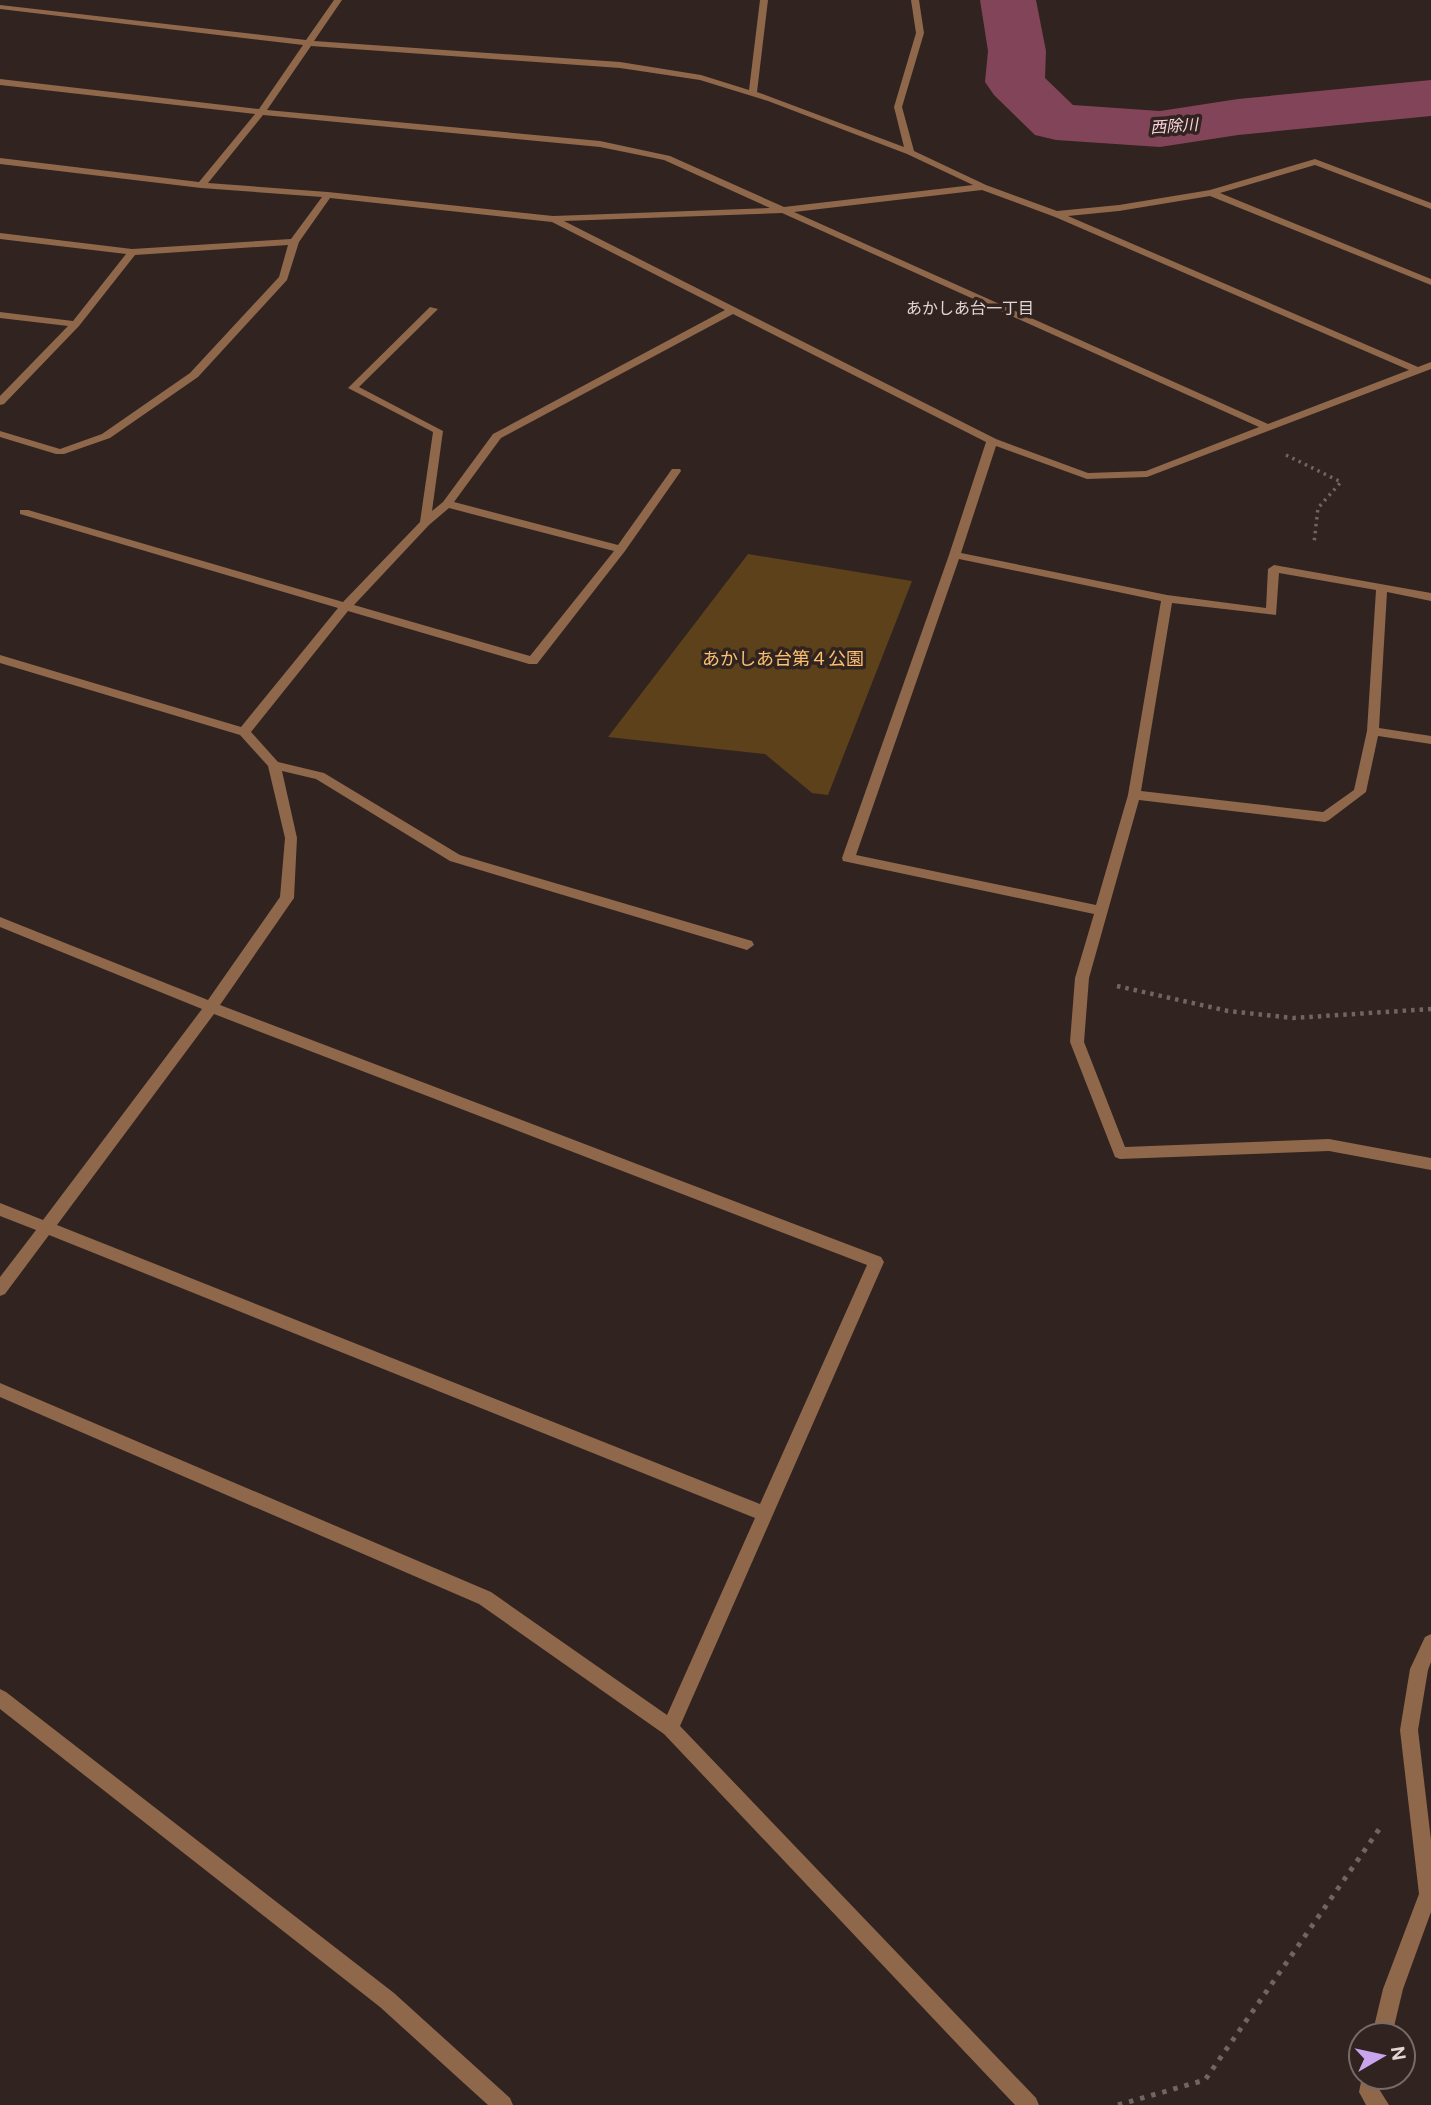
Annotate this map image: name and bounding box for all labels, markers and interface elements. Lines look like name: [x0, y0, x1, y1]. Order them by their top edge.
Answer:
water label: 西除川: [1149, 114, 1201, 138]
district label: あかしあ台一丁目: [906, 298, 1034, 319]
park label: あかしあ台第４公園: [702, 647, 864, 671]
north arrow: [1347, 2021, 1417, 2091]
text: N: [1385, 2045, 1412, 2062]

